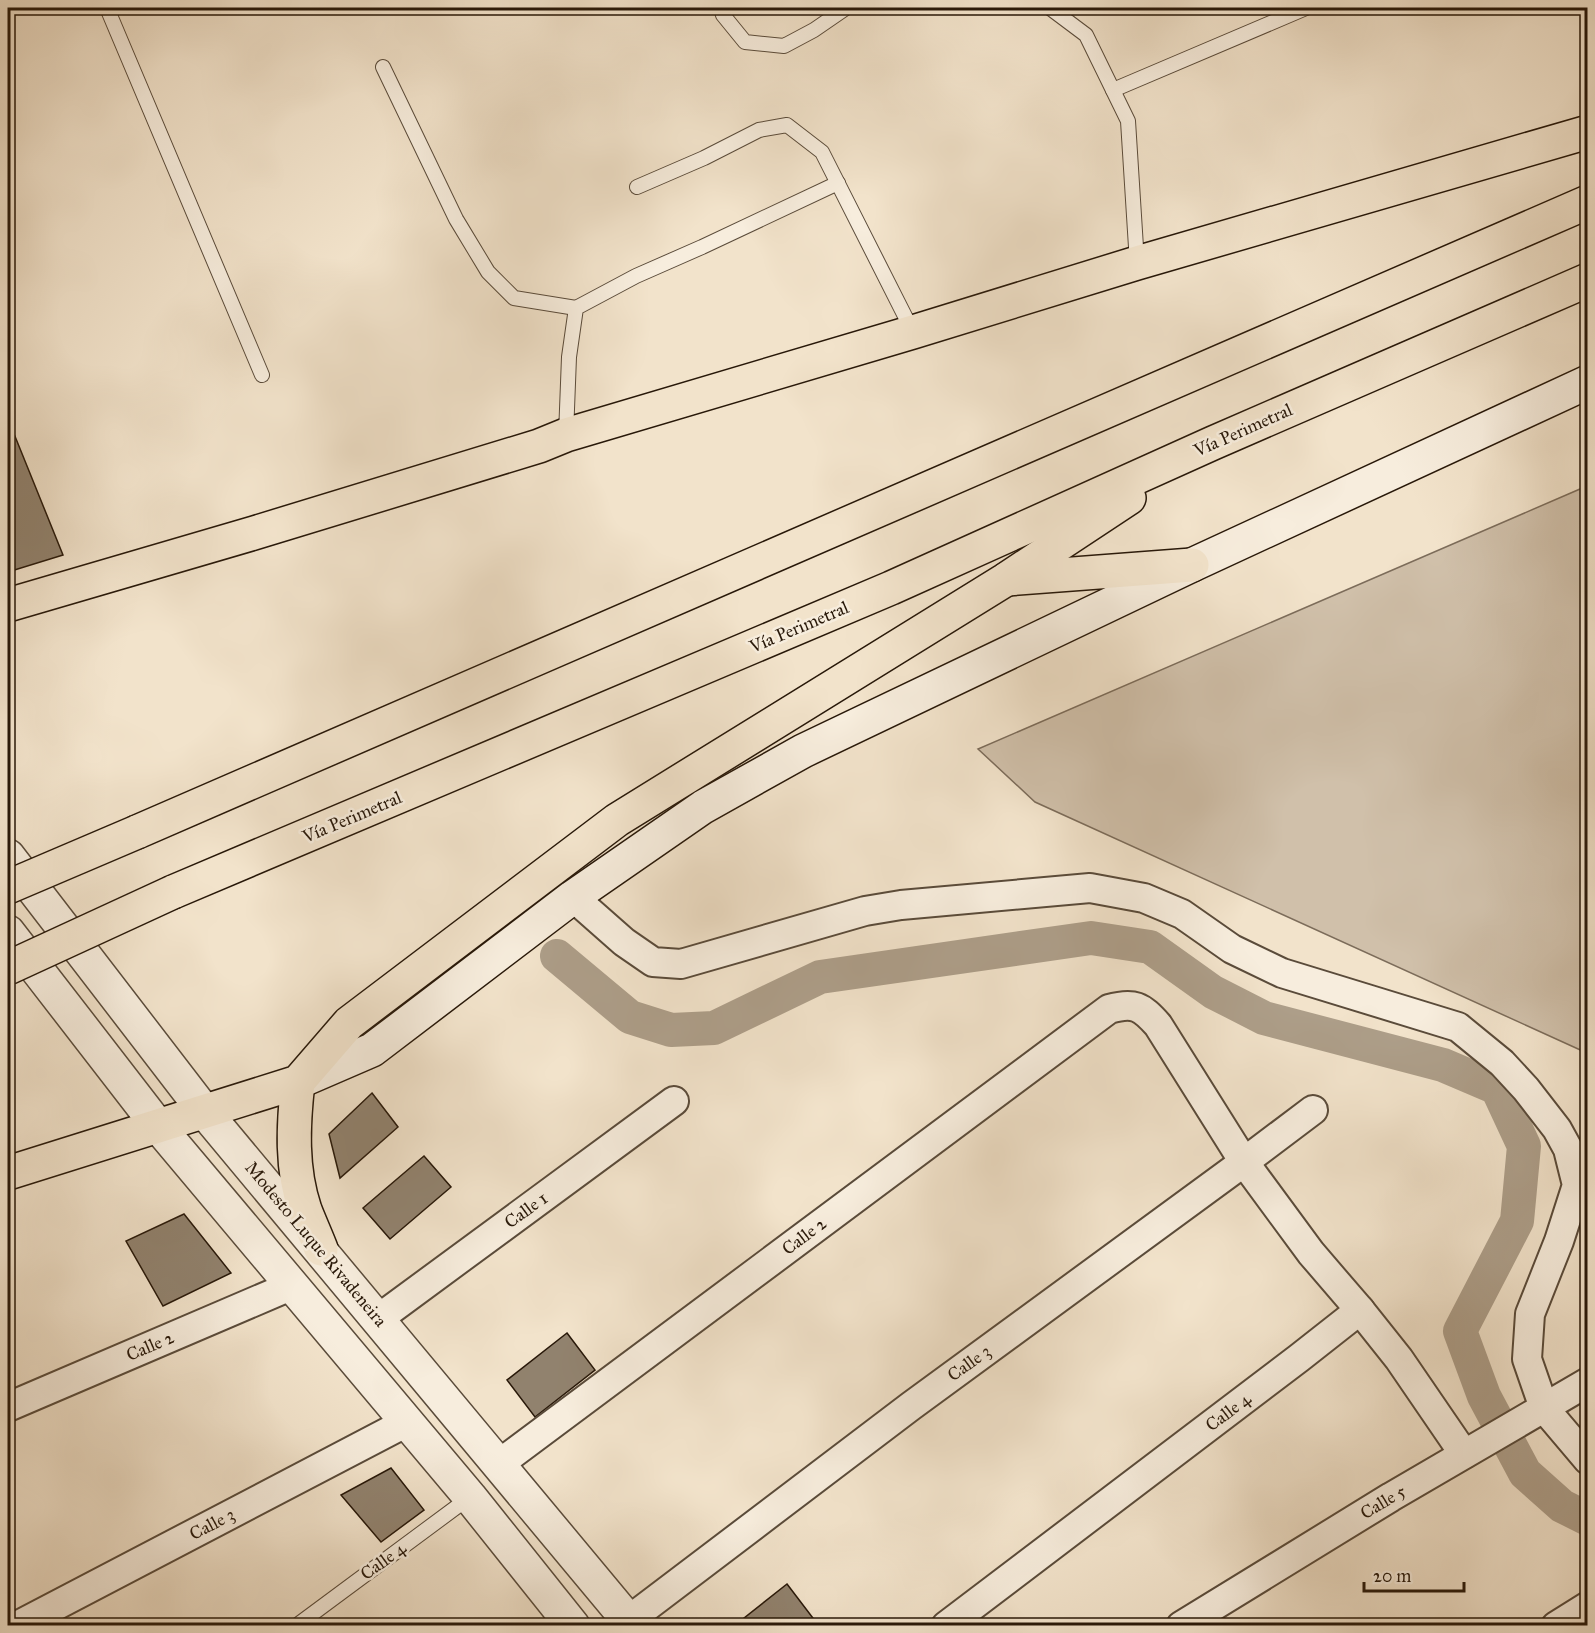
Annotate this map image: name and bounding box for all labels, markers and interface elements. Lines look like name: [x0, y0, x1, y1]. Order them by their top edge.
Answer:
street label: Vía Perimetral: [1189, 398, 1296, 462]
street label: Vía Perimetral: [745, 596, 852, 658]
street label: Vía Perimetral: [298, 786, 405, 848]
street label: Modesto Luque Rivadeneira: [240, 1157, 392, 1332]
street label: Calle 1: [500, 1187, 552, 1233]
street label: Calle 2: [777, 1212, 831, 1260]
street label: Calle 2: [123, 1326, 177, 1366]
street label: Calle 3: [943, 1340, 995, 1386]
street label: Calle 4: [1201, 1387, 1256, 1436]
street label: Calle 5: [1356, 1480, 1410, 1524]
street label: Calle 3: [186, 1503, 238, 1545]
street label: Calle 4: [356, 1537, 411, 1585]
scale bar: [1364, 1555, 1464, 1593]
text: 20 m: [1373, 1565, 1411, 1587]

